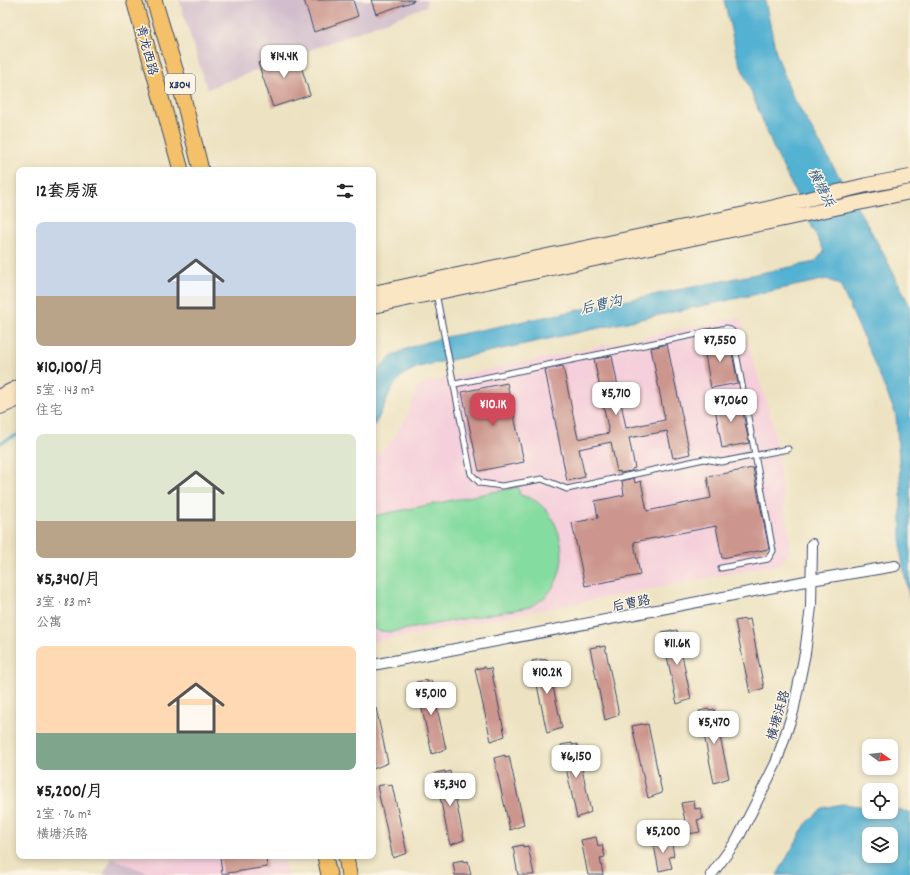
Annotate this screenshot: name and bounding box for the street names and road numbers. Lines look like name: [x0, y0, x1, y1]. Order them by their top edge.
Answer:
street label: 青龙西路: [130, 23, 161, 78]
road number: X304: [165, 74, 195, 94]
street label: 后曹路: [611, 591, 652, 618]
street label: 横塘浜路: [763, 688, 796, 743]

